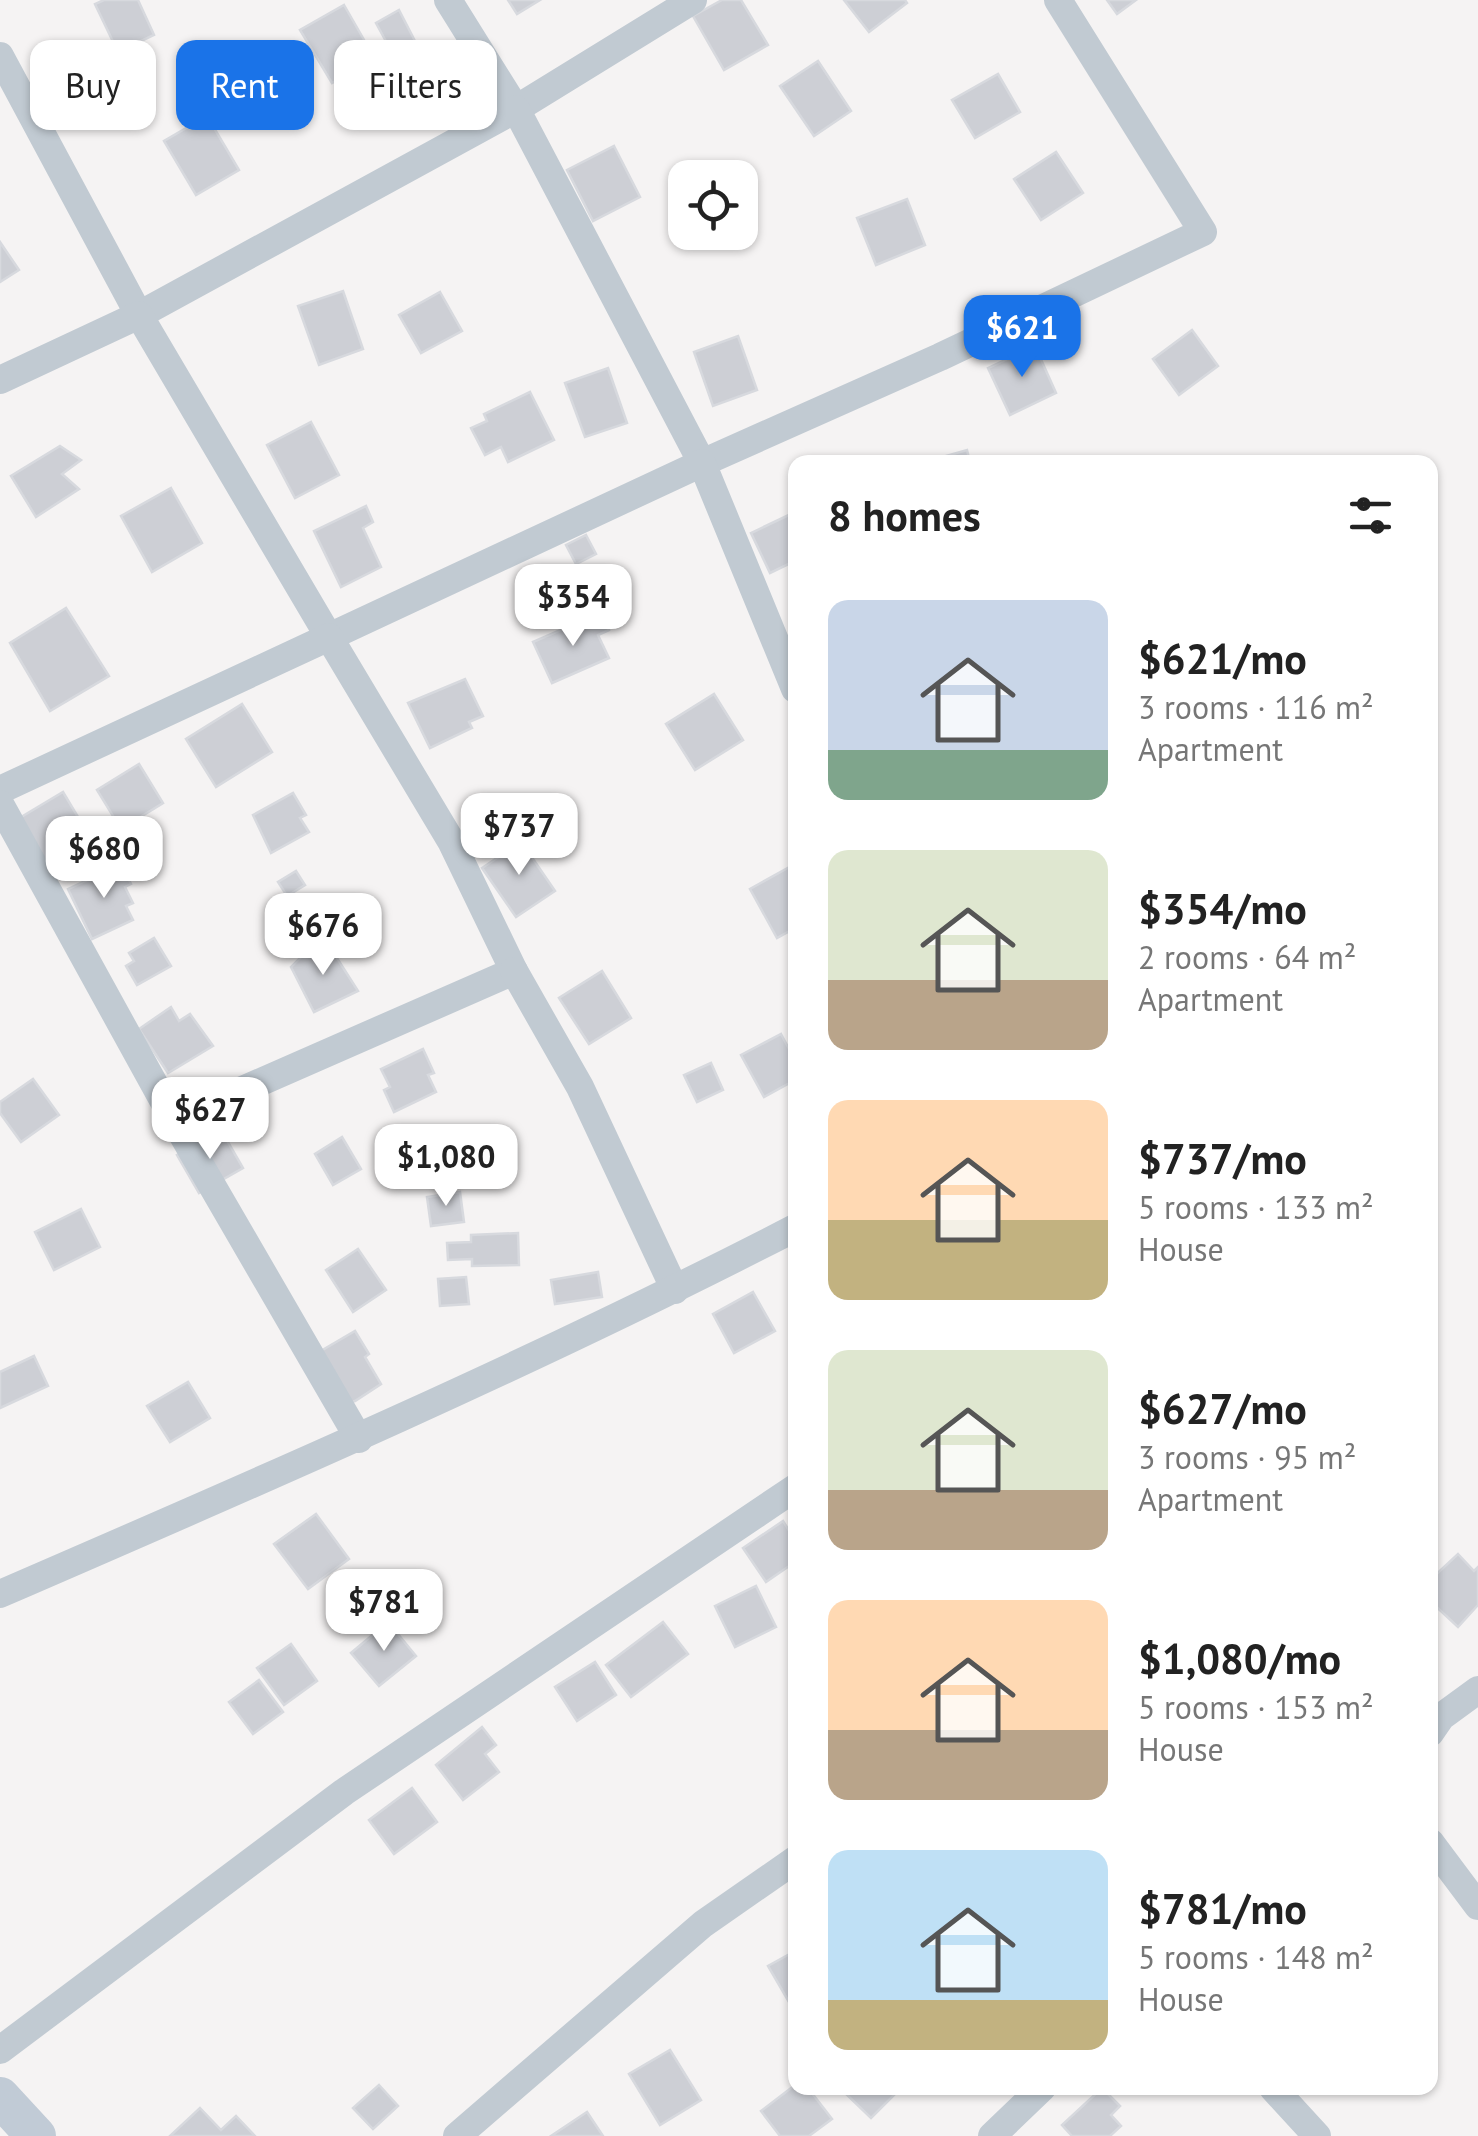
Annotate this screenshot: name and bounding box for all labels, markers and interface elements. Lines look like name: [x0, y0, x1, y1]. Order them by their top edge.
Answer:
chip: Buy: [30, 40, 156, 130]
chip: Rent: [176, 40, 314, 130]
chip: Filters: [334, 40, 497, 130]
map controls: [668, 160, 758, 250]
button: locate: [668, 160, 758, 250]
pin: $621: [963, 295, 1081, 380]
text: $621: [986, 306, 1058, 348]
text: 8 homes: [828, 488, 981, 543]
icon: filters: [1343, 488, 1398, 543]
pin: $354: [514, 564, 632, 649]
text: $354: [537, 575, 609, 617]
text: $621/mo: [1138, 631, 1307, 686]
icon: home: [908, 640, 1028, 760]
text: 3 rooms · 116 m²: [1138, 686, 1374, 728]
text: Apartment: [1138, 728, 1283, 770]
pin: $737: [460, 793, 578, 878]
text: $737: [483, 804, 555, 846]
pin: $680: [45, 816, 163, 901]
text: $680: [68, 827, 140, 869]
text: $354/mo: [1138, 881, 1307, 936]
icon: home: [908, 890, 1028, 1010]
pin: $676: [264, 893, 382, 978]
text: $676: [287, 904, 359, 946]
text: 2 rooms · 64 m²: [1138, 936, 1356, 978]
text: Apartment: [1138, 978, 1283, 1020]
pin: $627: [151, 1077, 269, 1162]
text: $627: [174, 1088, 246, 1130]
pin: $1,080: [365, 1124, 527, 1209]
text: $737/mo: [1138, 1131, 1307, 1186]
text: $1,080: [397, 1135, 495, 1177]
icon: home: [908, 1140, 1028, 1260]
text: 5 rooms · 133 m²: [1138, 1186, 1374, 1228]
text: House: [1138, 1228, 1224, 1270]
text: $627/mo: [1138, 1381, 1307, 1436]
icon: home: [908, 1390, 1028, 1510]
text: 3 rooms · 95 m²: [1138, 1436, 1356, 1478]
text: Apartment: [1138, 1478, 1283, 1520]
pin: $781: [325, 1569, 443, 1654]
text: $781: [348, 1580, 420, 1622]
text: $1,080/mo: [1138, 1631, 1341, 1686]
icon: home: [908, 1640, 1028, 1760]
text: 5 rooms · 153 m²: [1138, 1686, 1374, 1728]
text: House: [1138, 1728, 1224, 1770]
text: $781/mo: [1138, 1881, 1307, 1936]
icon: home: [908, 1890, 1028, 2010]
text: 5 rooms · 148 m²: [1138, 1936, 1374, 1978]
text: House: [1138, 1978, 1224, 2020]

